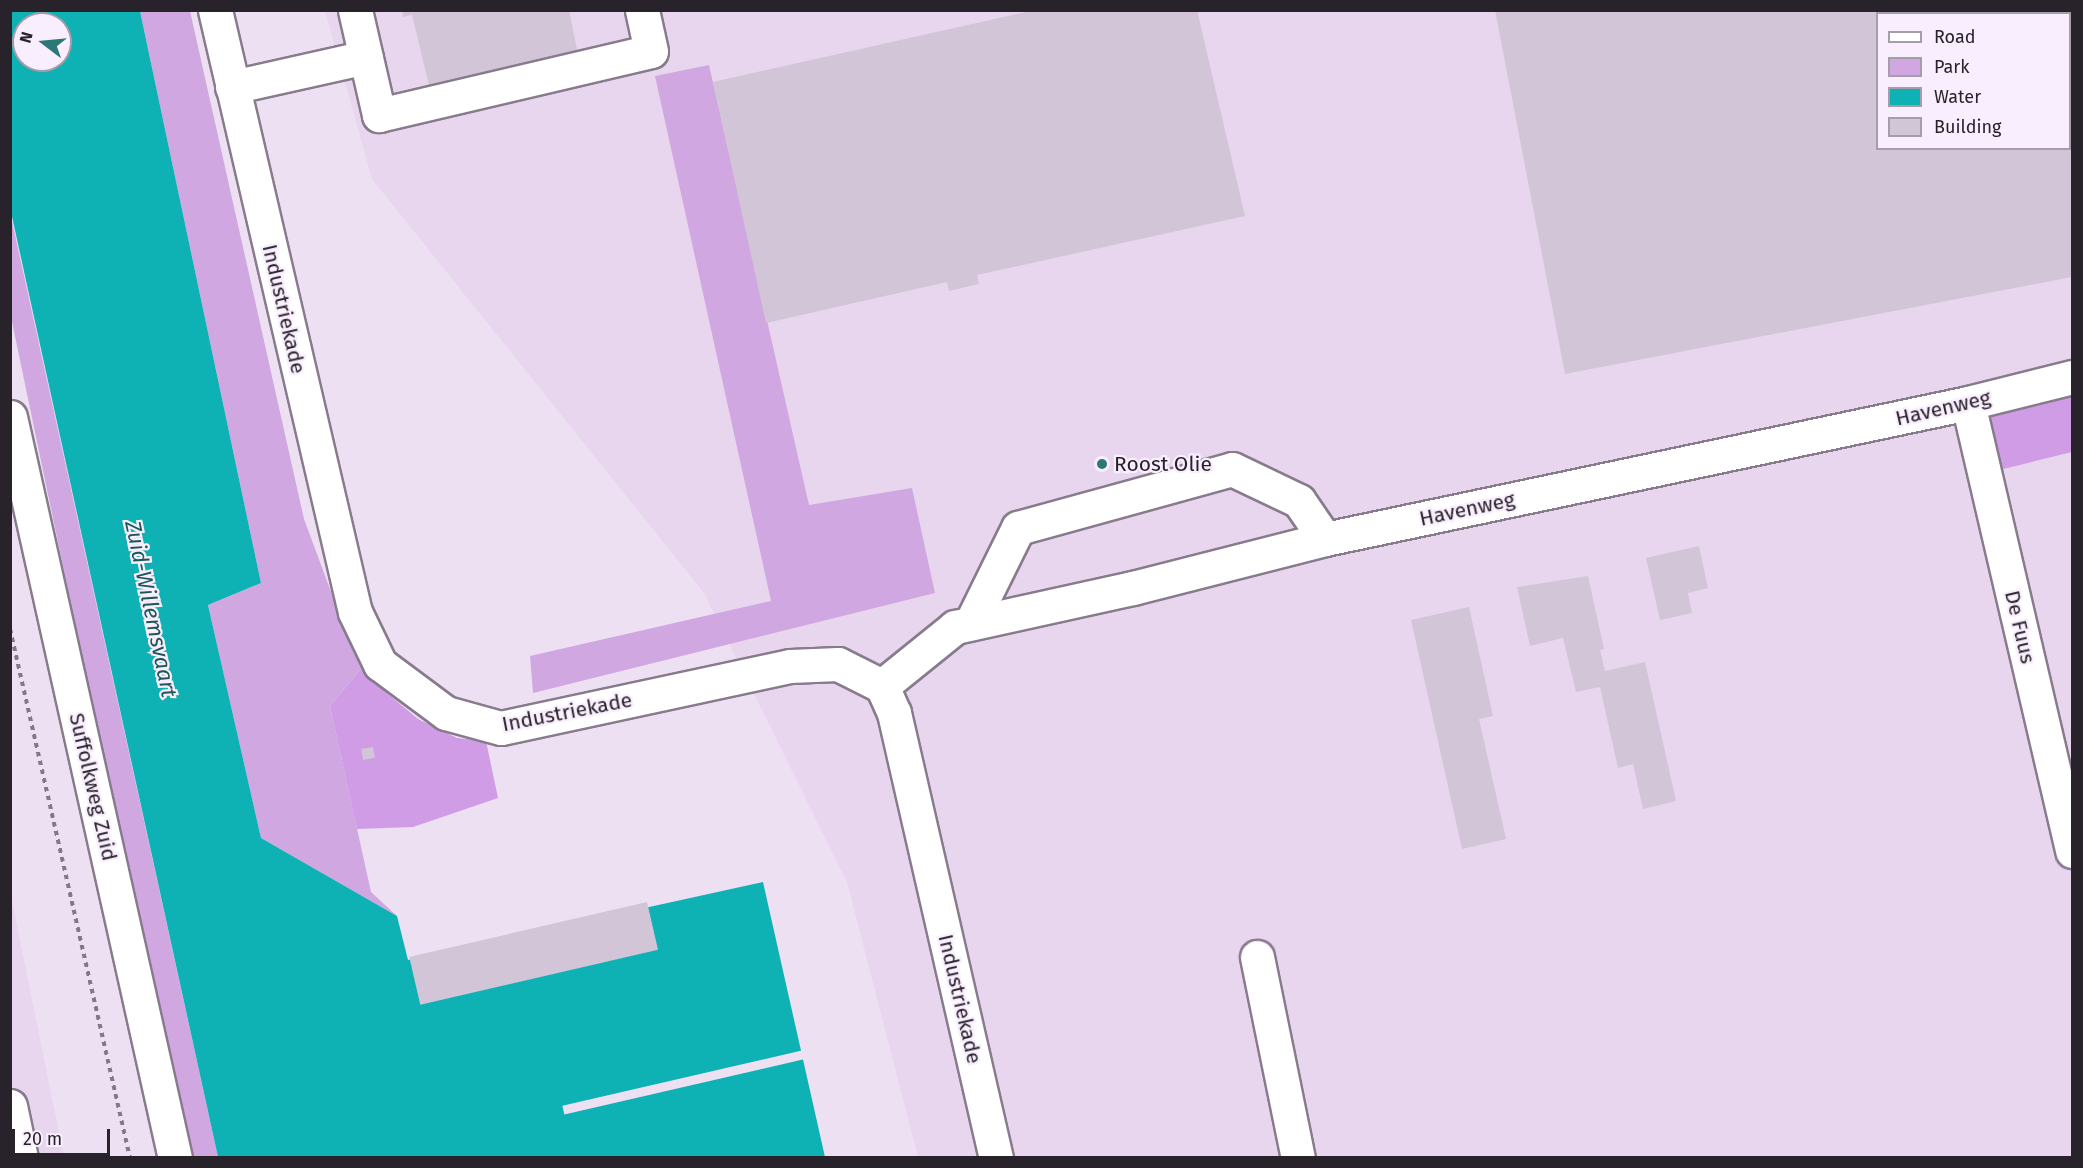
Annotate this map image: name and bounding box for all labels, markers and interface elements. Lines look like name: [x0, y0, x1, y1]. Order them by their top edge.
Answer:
north arrow: [12, 12, 72, 72]
legend: [1876, 12, 2071, 150]
text: Road: [1934, 26, 1976, 48]
text: N: [16, 30, 37, 45]
text: Park: [1934, 56, 1969, 78]
text: Water: [1934, 86, 1981, 108]
text: Building: [1934, 116, 2001, 138]
street label: Industriekade: [257, 242, 311, 376]
street label: Havenweg: [1893, 385, 1993, 431]
place label: Roost Olie: [1114, 451, 1212, 477]
marker: Roost Olie: [1095, 457, 1109, 471]
street label: Havenweg: [1417, 487, 1517, 531]
water label: Zuid-Willemsvaart: [119, 518, 183, 700]
street label: De Fuus: [1999, 588, 2041, 666]
street label: Industriekade: [500, 687, 634, 737]
street label: Suffolkweg Zuid: [64, 711, 122, 863]
street label: Industriekade: [933, 932, 987, 1066]
scale bar: [15, 1117, 112, 1155]
text: 20 m: [23, 1128, 62, 1150]

